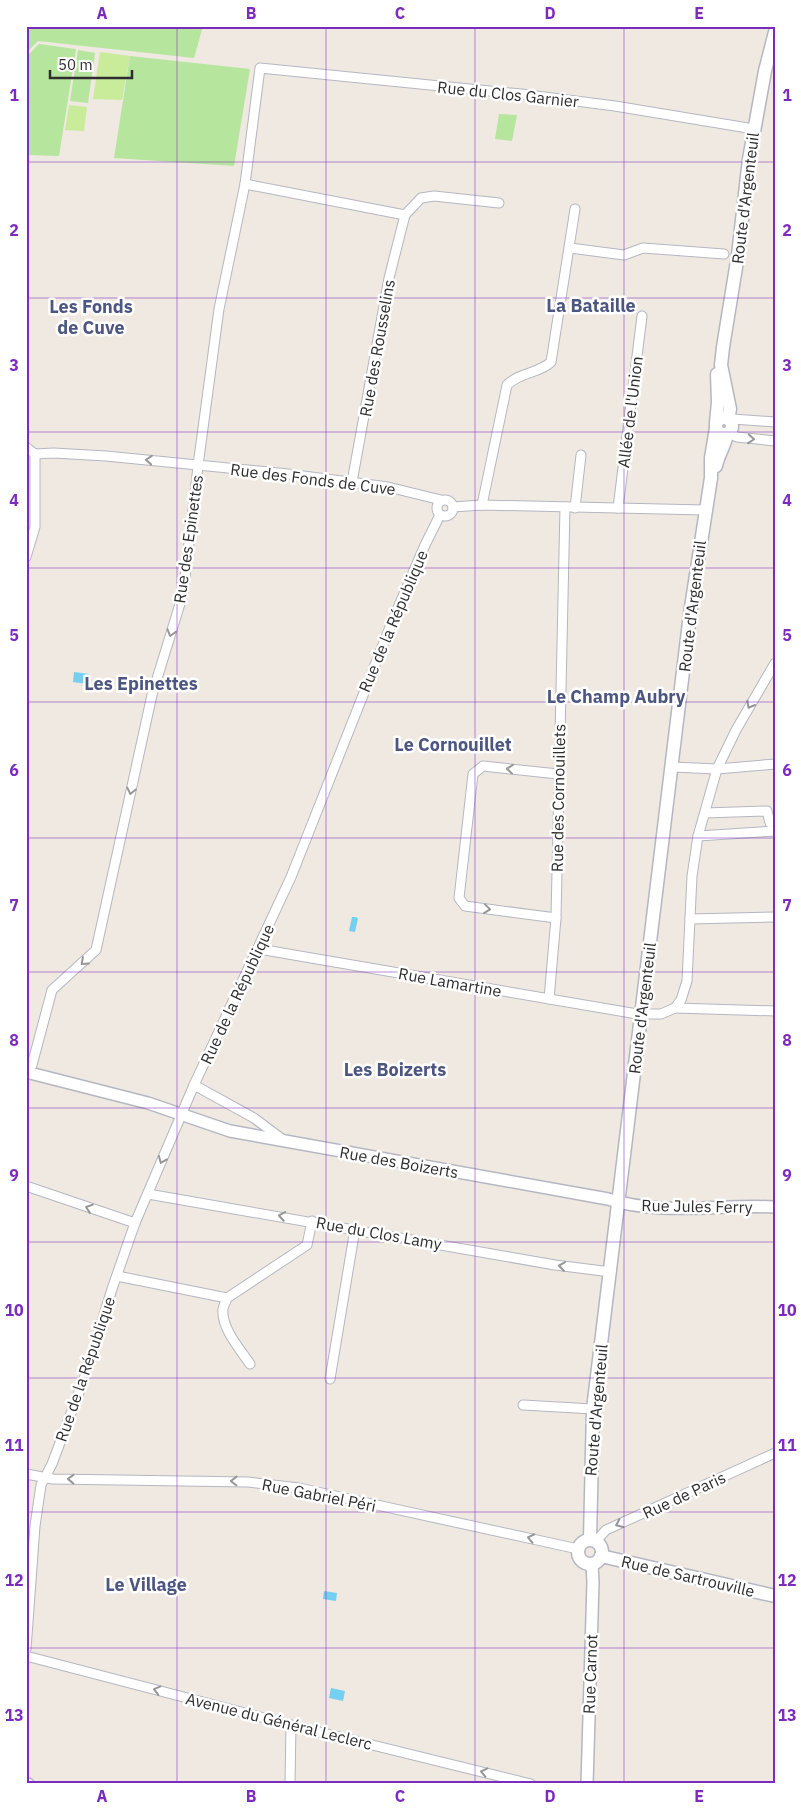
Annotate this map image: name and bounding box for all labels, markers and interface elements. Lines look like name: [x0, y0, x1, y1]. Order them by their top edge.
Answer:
text: A: [97, 3, 108, 23]
text: B: [246, 3, 257, 23]
text: C: [395, 3, 405, 23]
text: D: [544, 3, 556, 23]
text: E: [694, 3, 704, 23]
scale bar: [50, 48, 132, 80]
text: 50 m: [58, 55, 93, 74]
street label: Rue du Clos Garnier: [436, 77, 580, 111]
text: 1: [9, 85, 19, 105]
text: 1: [782, 85, 792, 105]
street label: Route d'Argenteuil: [727, 131, 763, 265]
text: 2: [9, 220, 19, 240]
text: 2: [782, 220, 792, 240]
street label: Rue des Rousselins: [355, 278, 399, 418]
district label: La Bataille: [546, 294, 636, 317]
district label: Les Fonds de Cuve: [49, 295, 133, 339]
text: 3: [9, 355, 19, 375]
street label: Allée de l'Union: [613, 355, 647, 469]
text: 3: [782, 355, 792, 375]
one-way arrow: [748, 433, 756, 444]
one-way arrow: [145, 455, 153, 466]
street label: Rue des Fonds de Cuve: [229, 459, 397, 499]
street label: Rue des Epinettes: [169, 473, 207, 605]
text: 4: [9, 490, 19, 510]
text: 4: [782, 490, 792, 510]
street label: Route d'Argenteuil: [674, 539, 710, 673]
street label: Rue de la République: [354, 547, 432, 695]
text: 5: [9, 625, 19, 645]
text: 5: [782, 625, 792, 645]
one-way arrow: [166, 629, 176, 637]
district label: Les Epinettes: [84, 672, 198, 695]
district label: Le Champ Aubry: [547, 685, 686, 708]
one-way arrow: [747, 700, 757, 709]
street label: Rue des Cornouillets: [547, 724, 569, 872]
district label: Le Cornouillet: [394, 733, 512, 756]
text: 6: [9, 760, 19, 780]
text: 6: [782, 760, 792, 780]
one-way arrow: [505, 763, 513, 774]
one-way arrow: [126, 786, 137, 795]
text: 7: [9, 895, 19, 915]
text: 7: [782, 895, 792, 915]
one-way arrow: [483, 903, 491, 914]
street label: Rue de la République: [196, 921, 278, 1067]
street label: Route d'Argenteuil: [624, 941, 660, 1075]
one-way arrow: [80, 956, 89, 965]
street label: Rue Lamartine: [397, 963, 503, 1001]
text: 8: [9, 1030, 19, 1050]
text: 8: [782, 1030, 792, 1050]
district label: Les Boizerts: [344, 1058, 446, 1081]
street label: Rue des Boizerts: [338, 1142, 460, 1182]
one-way arrow: [158, 1155, 168, 1164]
text: 9: [9, 1165, 19, 1185]
text: 9: [782, 1165, 792, 1185]
street label: Rue Jules Ferry: [641, 1195, 753, 1217]
one-way arrow: [85, 1203, 94, 1213]
one-way arrow: [277, 1212, 286, 1222]
street label: Rue du Clos Lamy: [315, 1212, 443, 1254]
one-way arrow: [558, 1261, 566, 1272]
street label: Rue de la République: [51, 1294, 119, 1444]
text: 10: [4, 1300, 24, 1320]
text: 10: [777, 1300, 797, 1320]
street label: Route d'Argenteuil: [580, 1343, 612, 1477]
text: 11: [4, 1435, 24, 1455]
text: 11: [777, 1435, 797, 1455]
street label: Rue de Paris: [639, 1467, 729, 1523]
one-way arrow: [67, 1474, 75, 1484]
street label: Rue Gabriel Péri: [260, 1474, 378, 1516]
one-way arrow: [230, 1476, 238, 1486]
one-way arrow: [615, 1518, 624, 1529]
one-way arrow: [526, 1533, 535, 1544]
street label: Rue de Sartrouville: [619, 1551, 757, 1601]
text: 12: [4, 1570, 24, 1590]
text: 12: [777, 1570, 797, 1590]
district label: Le Village: [105, 1573, 187, 1596]
street label: Rue Carnot: [579, 1634, 601, 1714]
one-way arrow: [152, 1685, 161, 1696]
street label: Avenue du Général Leclerc: [184, 1688, 374, 1754]
text: 13: [4, 1705, 24, 1725]
text: 13: [777, 1705, 797, 1725]
one-way arrow: [481, 1768, 489, 1778]
text: A: [97, 1786, 108, 1806]
text: B: [246, 1786, 257, 1806]
text: C: [395, 1786, 405, 1806]
text: D: [544, 1786, 556, 1806]
text: E: [694, 1786, 704, 1806]

